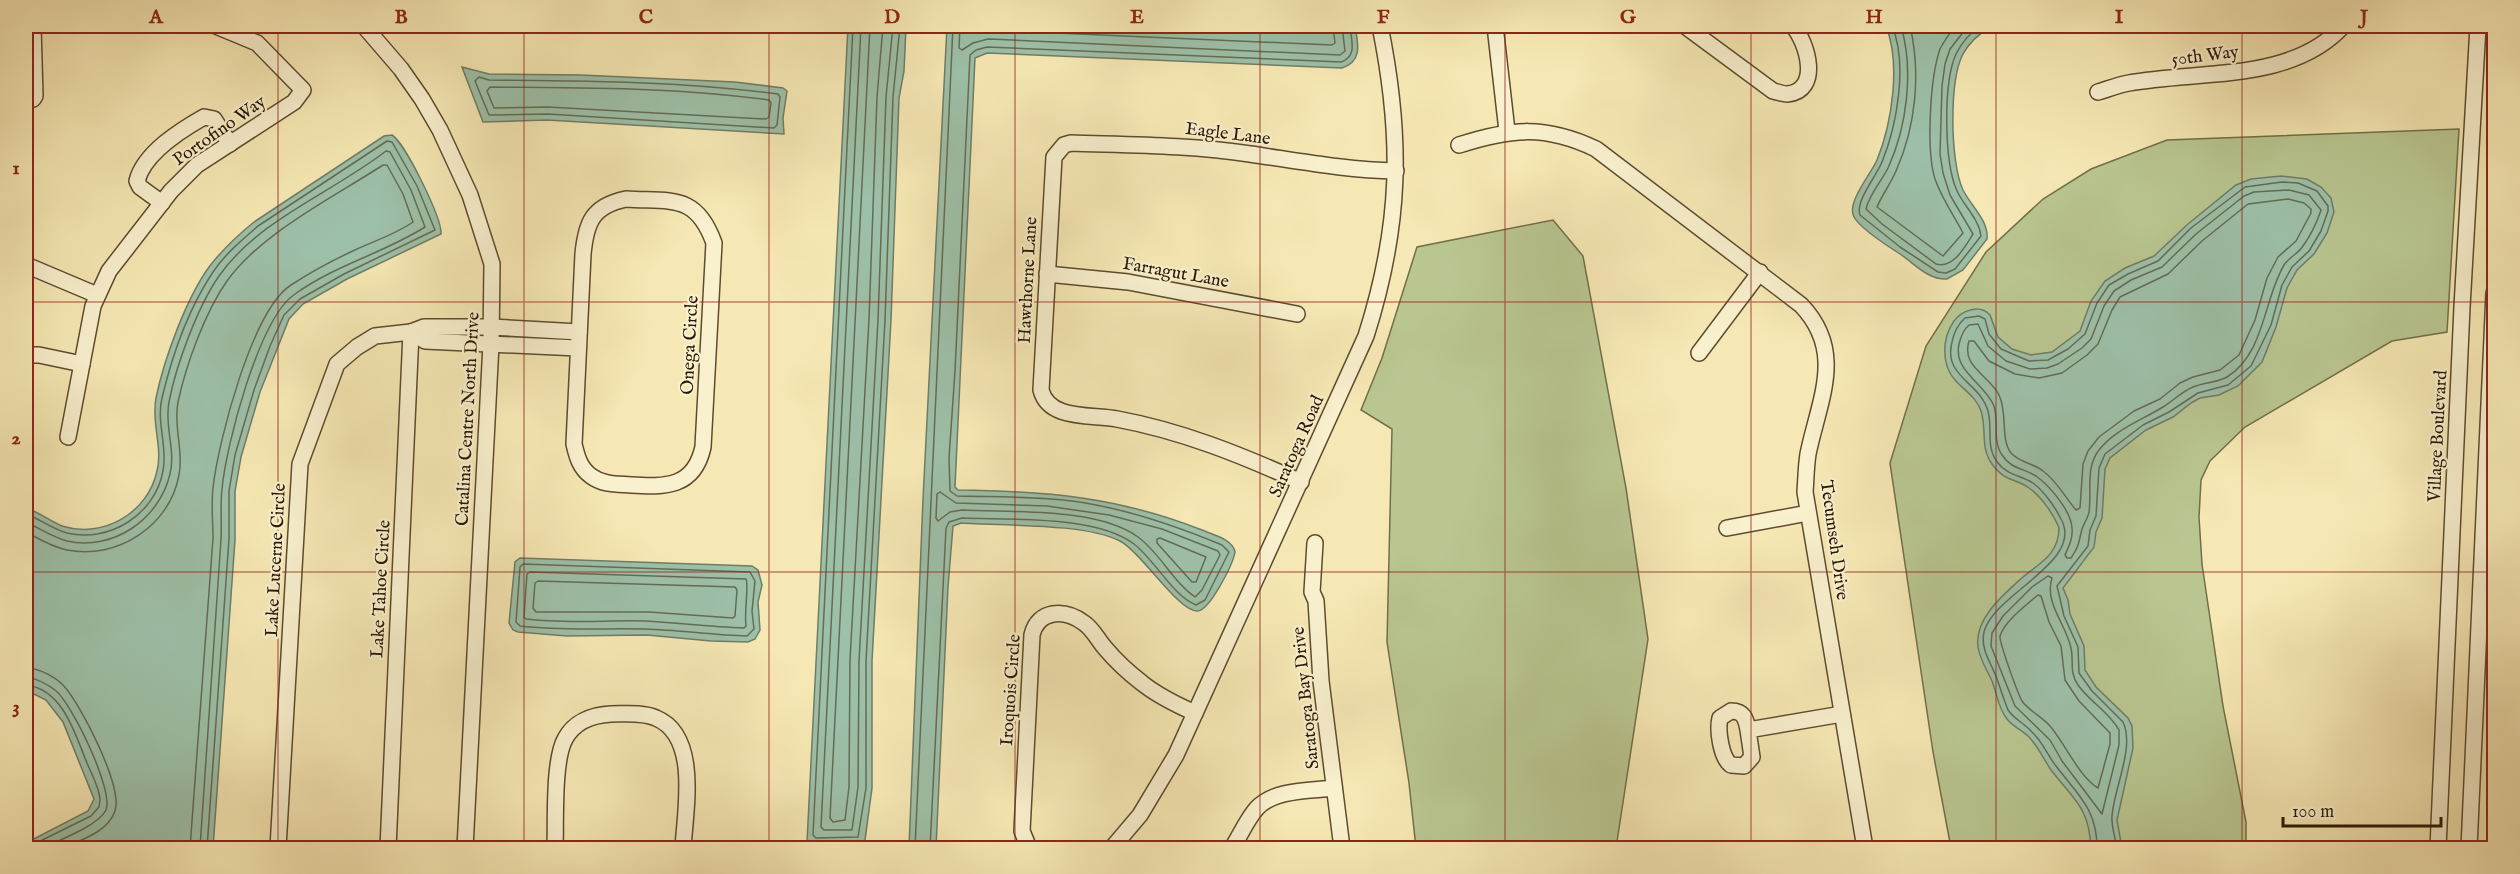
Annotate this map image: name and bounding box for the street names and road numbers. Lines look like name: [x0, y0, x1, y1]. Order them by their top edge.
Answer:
street label: 50th Way: [2170, 41, 2240, 72]
street label: Portofino Way: [169, 91, 271, 172]
street label: Eagle Lane: [1184, 118, 1272, 151]
street label: Hawthorne Lane: [1014, 216, 1043, 344]
street label: Farragut Lane: [1121, 253, 1231, 294]
street label: Onega Circle: [676, 295, 705, 395]
street label: Catalina Centre North Drive: [451, 312, 486, 527]
street label: Village Boulevard: [2424, 369, 2453, 504]
street label: Saratoga Road: [1265, 392, 1330, 501]
street label: Tecumseh Drive: [1814, 479, 1853, 602]
street label: Lake Lucerne Circle: [261, 483, 292, 637]
street label: Lake Tahoe Circle: [366, 519, 397, 659]
street label: Saratoga Bay Drive: [1288, 626, 1325, 770]
street label: Iroquois Circle: [996, 633, 1027, 747]

